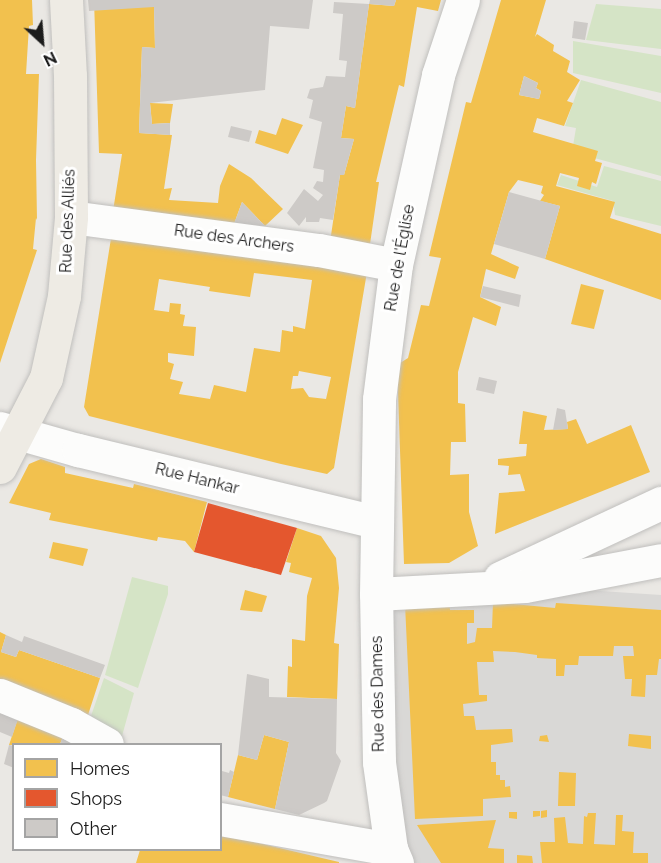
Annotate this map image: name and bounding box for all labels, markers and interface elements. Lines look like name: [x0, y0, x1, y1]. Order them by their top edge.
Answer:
north arrow: [12, 12, 72, 72]
text: N: [40, 47, 60, 70]
street label: Rue des Alliés: [57, 168, 79, 274]
street label: Rue de l'Église: [381, 203, 419, 313]
street label: Rue des Archers: [173, 221, 295, 257]
street label: Rue Hankar: [153, 459, 241, 499]
street label: Rue des Dames: [367, 636, 389, 752]
legend: [12, 743, 222, 851]
text: Homes: [70, 758, 130, 779]
text: Shops: [70, 788, 122, 809]
text: Other: [70, 818, 117, 839]

